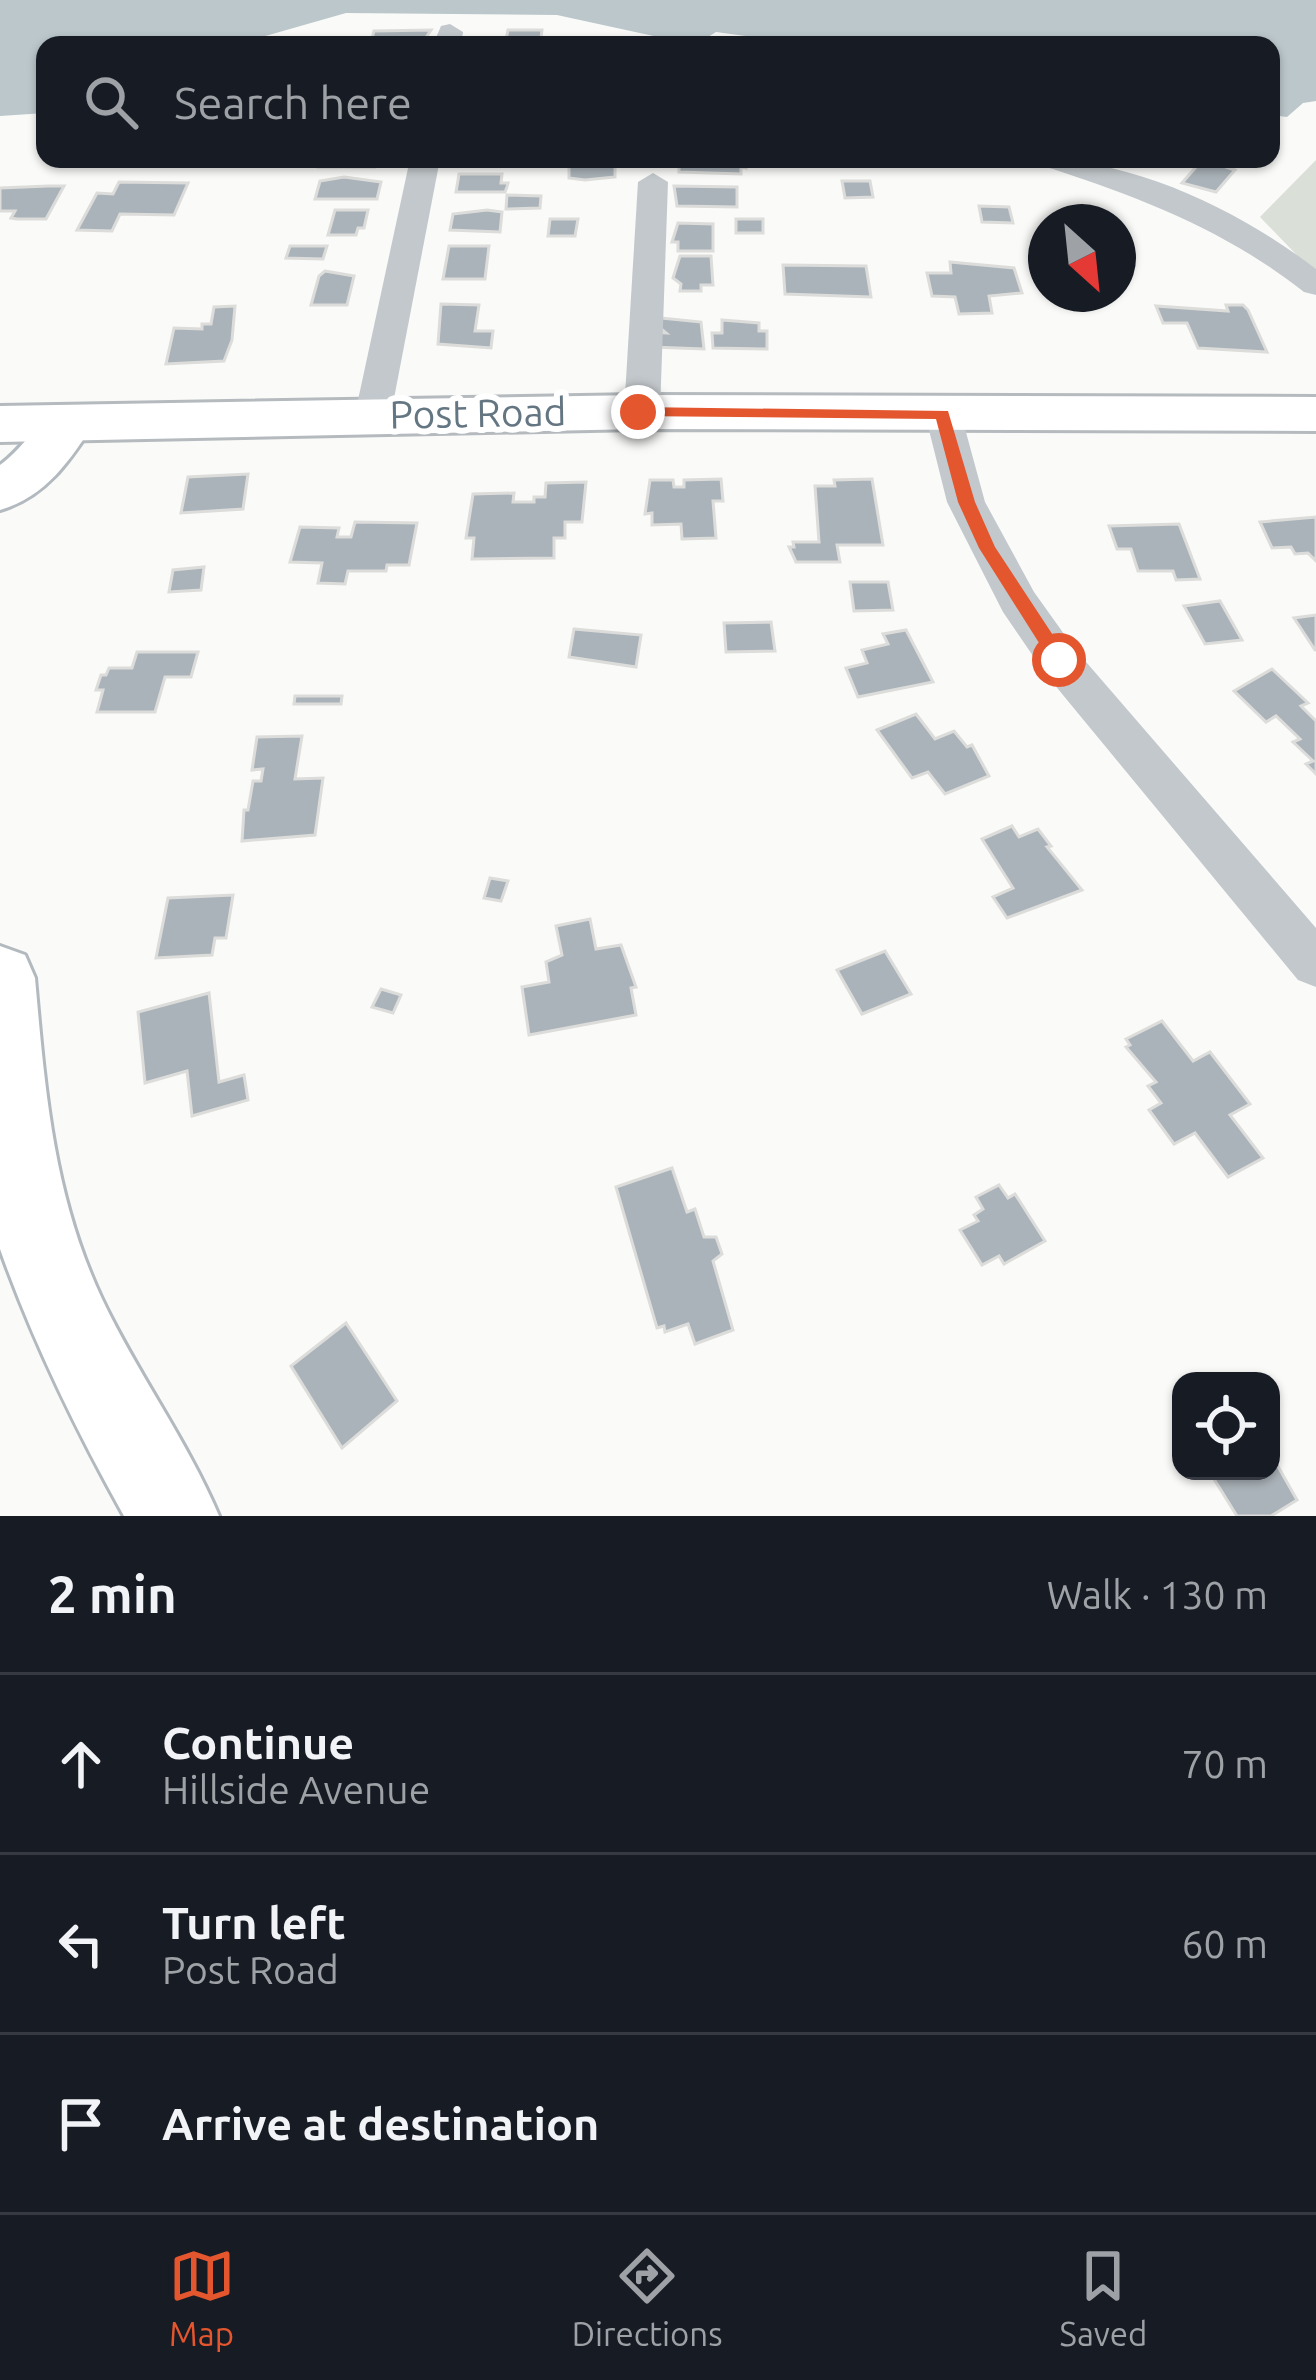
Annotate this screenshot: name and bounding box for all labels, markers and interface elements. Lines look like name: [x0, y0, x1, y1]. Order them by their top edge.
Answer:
search box: [36, 36, 1280, 168]
icon: search: [78, 69, 144, 135]
text: Search here: [174, 77, 412, 128]
north arrow: [1028, 204, 1136, 312]
route end: [611, 385, 665, 439]
street label: Post Road: [389, 389, 567, 436]
route start: [1032, 633, 1086, 687]
map controls: [1172, 1372, 1280, 1480]
button: locate: [1172, 1372, 1280, 1480]
text: 2 min: [48, 1565, 177, 1623]
text: Walk · 130 m: [1047, 1573, 1268, 1616]
text: Continue: [162, 1717, 354, 1768]
icon: ahead: [48, 1731, 114, 1797]
text: 70 m: [1181, 1742, 1268, 1785]
text: Hillside Avenue: [162, 1768, 430, 1811]
text: Turn left: [162, 1897, 346, 1948]
icon: left: [48, 1911, 114, 1977]
text: 60 m: [1181, 1922, 1268, 1965]
text: Post Road: [162, 1948, 339, 1991]
icon: arrive: [48, 2091, 114, 2157]
text: Arrive at destination: [162, 2098, 599, 2149]
tab: Map: [169, 2243, 235, 2352]
tab: Directions: [572, 2243, 722, 2352]
tab: Saved: [1060, 2243, 1147, 2352]

